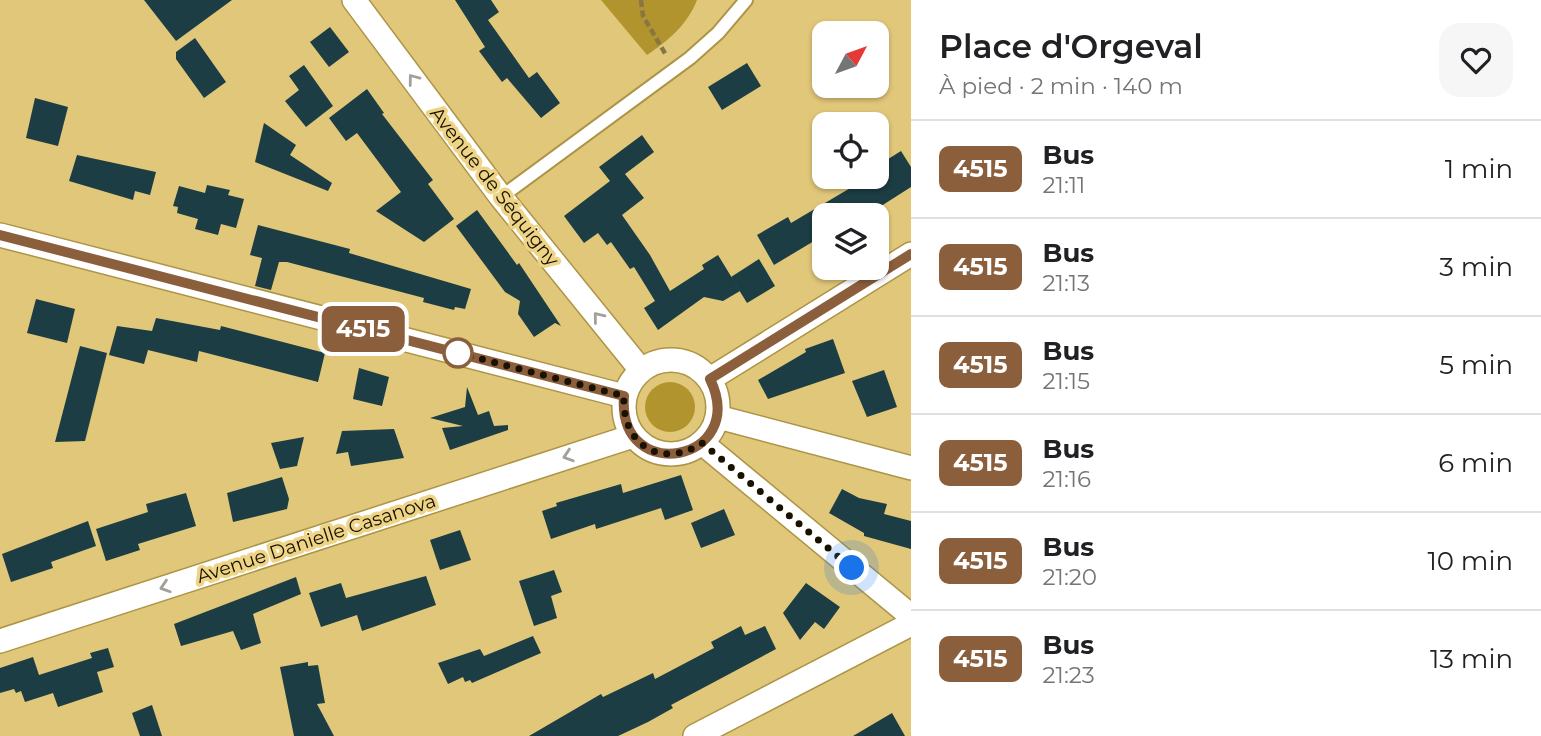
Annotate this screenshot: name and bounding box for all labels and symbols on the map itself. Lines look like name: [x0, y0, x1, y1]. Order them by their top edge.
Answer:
north arrow: [812, 21, 889, 98]
one-way arrow: [409, 74, 421, 87]
street label: Avenue de Séquigny: [425, 102, 564, 271]
line badge: 4515: [314, 306, 412, 352]
one-way arrow: [594, 312, 606, 325]
unlabelled marker: [443, 338, 473, 368]
one-way arrow: [562, 448, 574, 463]
street label: Avenue Danielle Casanova: [194, 489, 439, 588]
your location: [834, 550, 869, 585]
one-way arrow: [160, 579, 172, 593]

